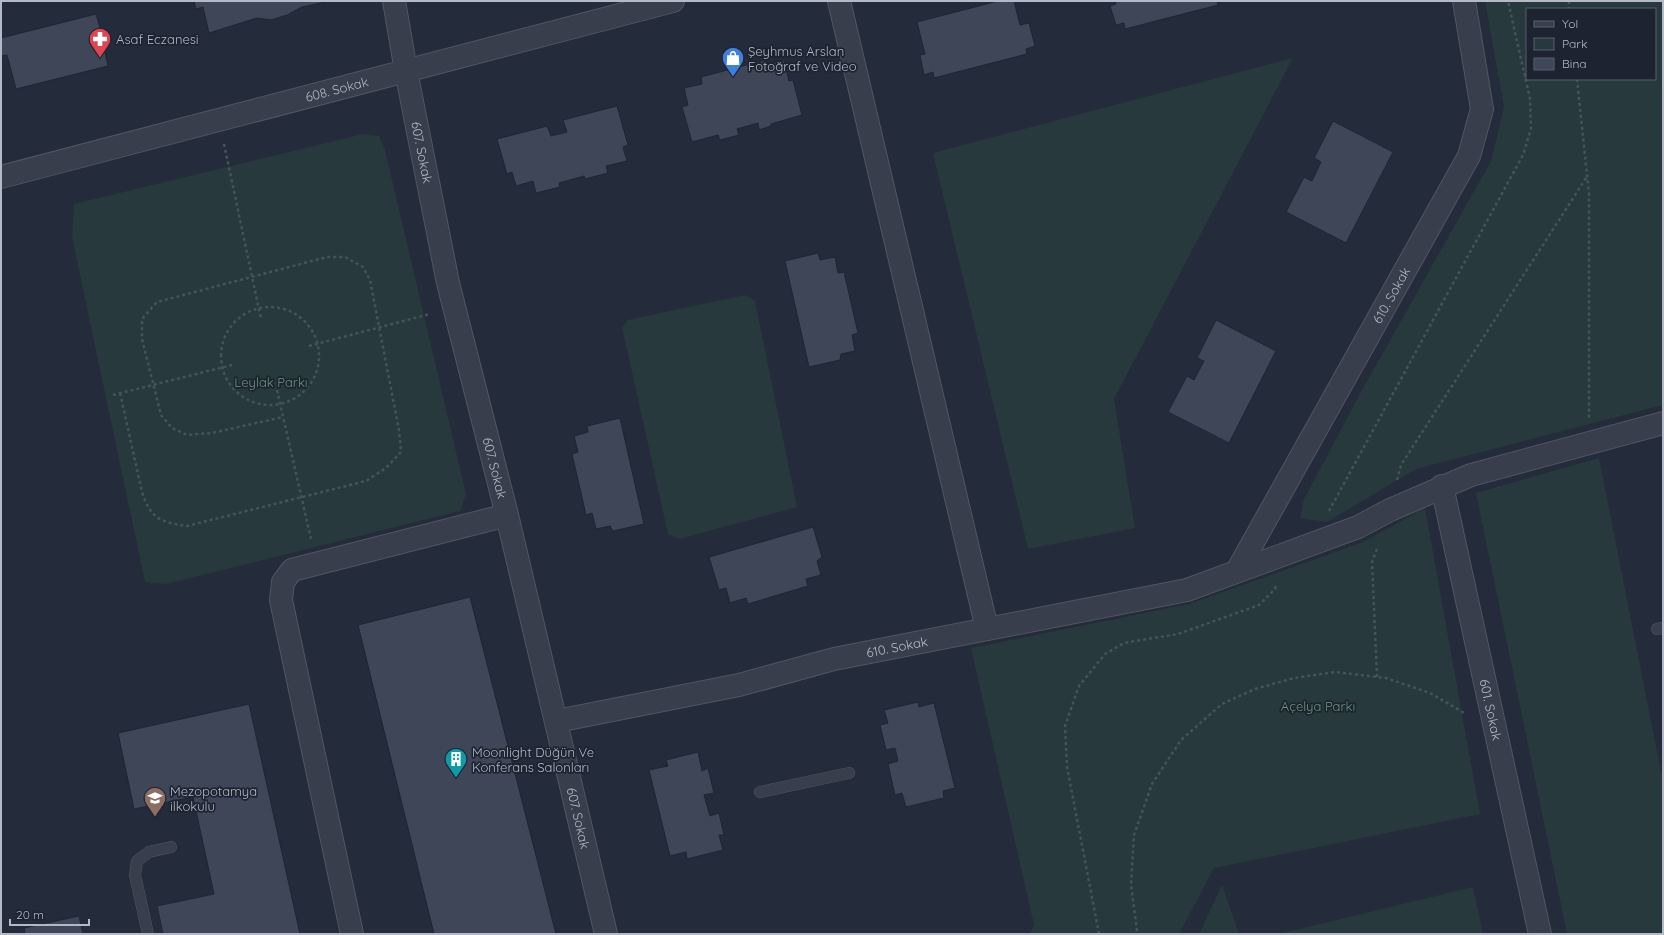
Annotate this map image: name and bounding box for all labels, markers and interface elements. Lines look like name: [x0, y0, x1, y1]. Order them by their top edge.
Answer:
legend: [1526, 8, 1656, 80]
text: Yol: [1562, 16, 1578, 31]
pharmacy icon: Asaf Eczanesi: [87, 26, 113, 59]
place label: Asaf Eczanesi: [116, 31, 199, 47]
text: Park: [1562, 36, 1587, 51]
place label: Şeyhmus Arslan Fotoğraf ve Video: [748, 43, 857, 74]
shop icon: Şeyhmus Arslan Fotoğraf ve Video: [720, 45, 746, 78]
text: Bina: [1562, 56, 1587, 71]
street label: 608. Sokak: [303, 73, 370, 105]
street label: 607. Sokak: [408, 120, 436, 185]
street label: 610. Sokak: [1369, 264, 1413, 326]
park label: Leylak Parkı: [234, 374, 308, 390]
street label: 607. Sokak: [480, 436, 511, 500]
street label: 610. Sokak: [865, 633, 929, 661]
street label: 601. Sokak: [1476, 678, 1505, 742]
park label: Açelya Parkı: [1281, 698, 1355, 714]
place label: Moonlight Düğün Ve Konferans Salonları: [472, 744, 594, 775]
building icon: Moonlight Düğün Ve Konferans Salonları: [443, 746, 469, 779]
place label: Mezopotamya ilkokulu: [170, 783, 257, 814]
school or university icon: Mezopotamya ilkokulu: [142, 785, 168, 818]
street label: 607. Sokak: [564, 786, 594, 851]
scale bar: [10, 901, 89, 927]
text: 20 m: [16, 907, 44, 922]

